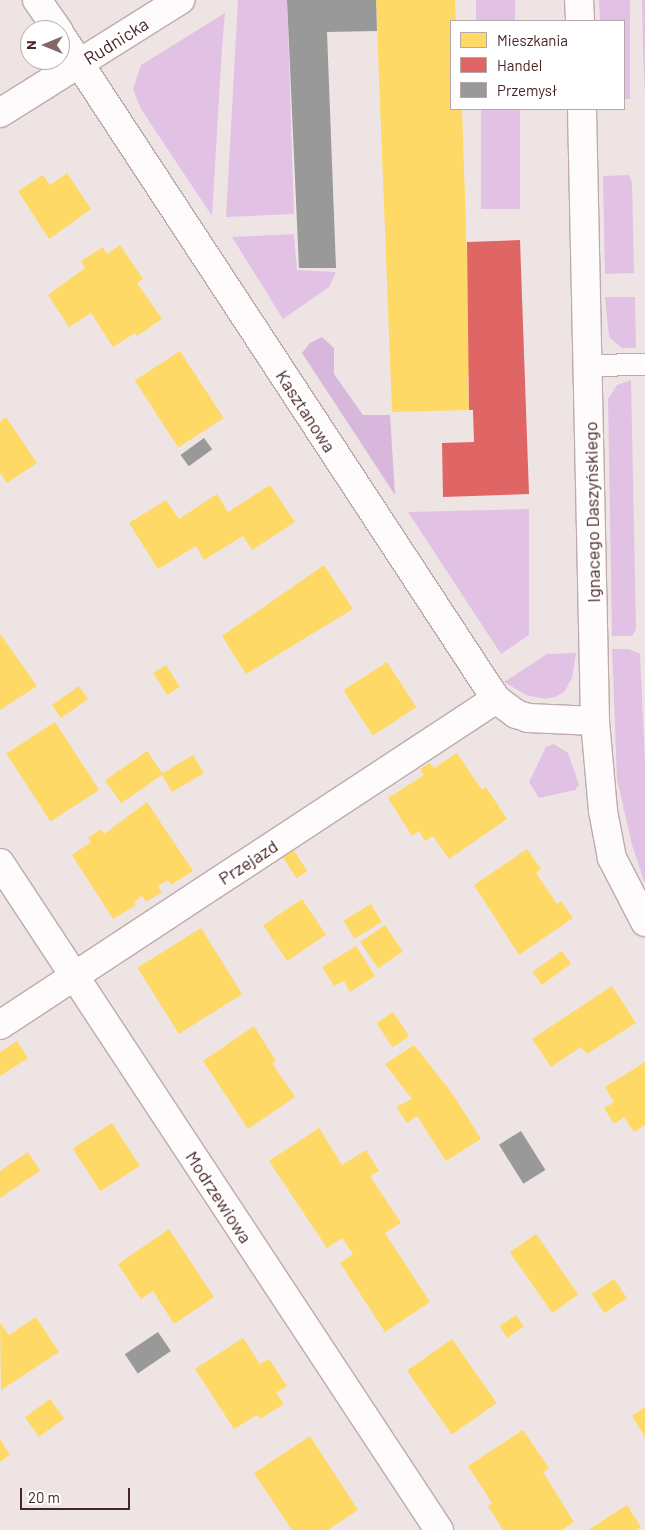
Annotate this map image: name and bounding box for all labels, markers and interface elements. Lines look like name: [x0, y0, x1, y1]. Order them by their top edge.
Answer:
street label: Rudnicka: [80, 13, 152, 69]
north arrow: [20, 20, 70, 70]
legend: [450, 20, 625, 110]
text: Mieszkania: [497, 31, 568, 49]
text: N: [22, 40, 39, 50]
text: Handel: [497, 56, 542, 74]
text: Przemysł: [497, 81, 557, 99]
street label: Kasztanowa: [271, 366, 341, 456]
street label: Ignacego Daszyńskiego: [580, 421, 604, 603]
street label: Przejazd: [214, 835, 282, 889]
street label: Modrzewiowa: [181, 1147, 257, 1247]
scale bar: [22, 1478, 132, 1510]
text: 20 m: [28, 1488, 60, 1506]

